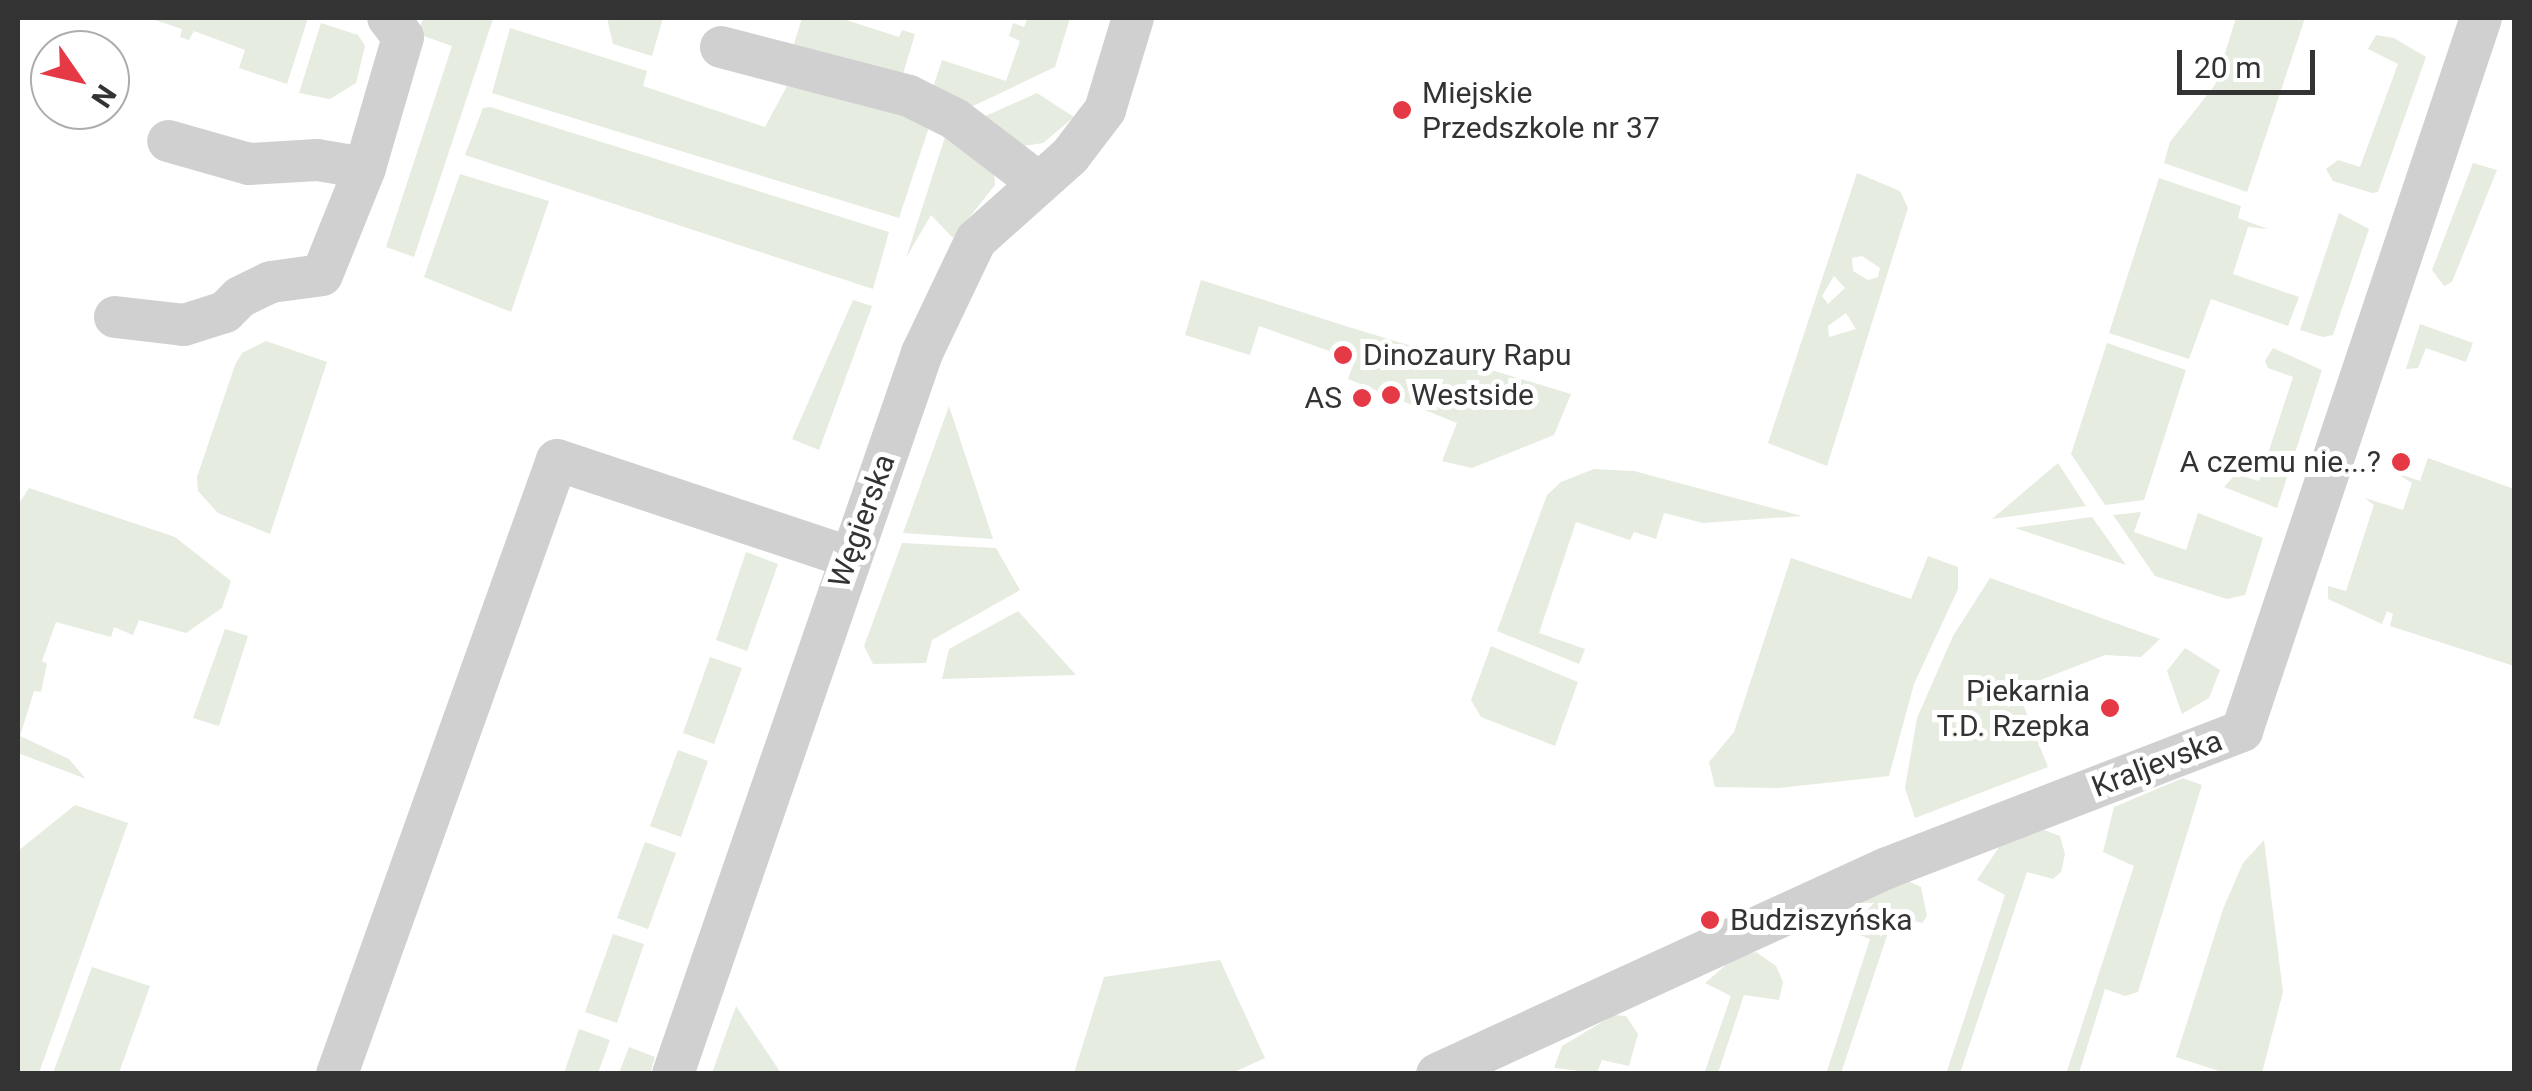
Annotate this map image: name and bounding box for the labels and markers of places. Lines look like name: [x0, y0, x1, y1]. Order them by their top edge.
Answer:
place label: Miejskie Przedszkole nr 37: [1422, 75, 1660, 146]
marker: Miejskie Przedszkole nr 37: [1391, 99, 1413, 121]
place label: Dinozaury Rapu: [1363, 337, 1571, 373]
marker: Dinozaury Rapu: [1332, 344, 1354, 366]
place label: Westside: [1411, 377, 1534, 413]
place label: AS: [1305, 380, 1342, 416]
marker: Westside: [1380, 384, 1402, 406]
marker: AS: [1351, 387, 1373, 409]
place label: A czemu nie...?: [2180, 444, 2381, 480]
marker: A czemu nie...?: [2390, 451, 2412, 473]
place label: Piekarnia T.D. Rzepka: [1936, 673, 2090, 744]
marker: Piekarnia T.D. Rzepka: [2099, 697, 2121, 719]
place label: Budziszyńska: [1730, 902, 1912, 938]
marker: Budziszyńska: [1699, 909, 1721, 931]

